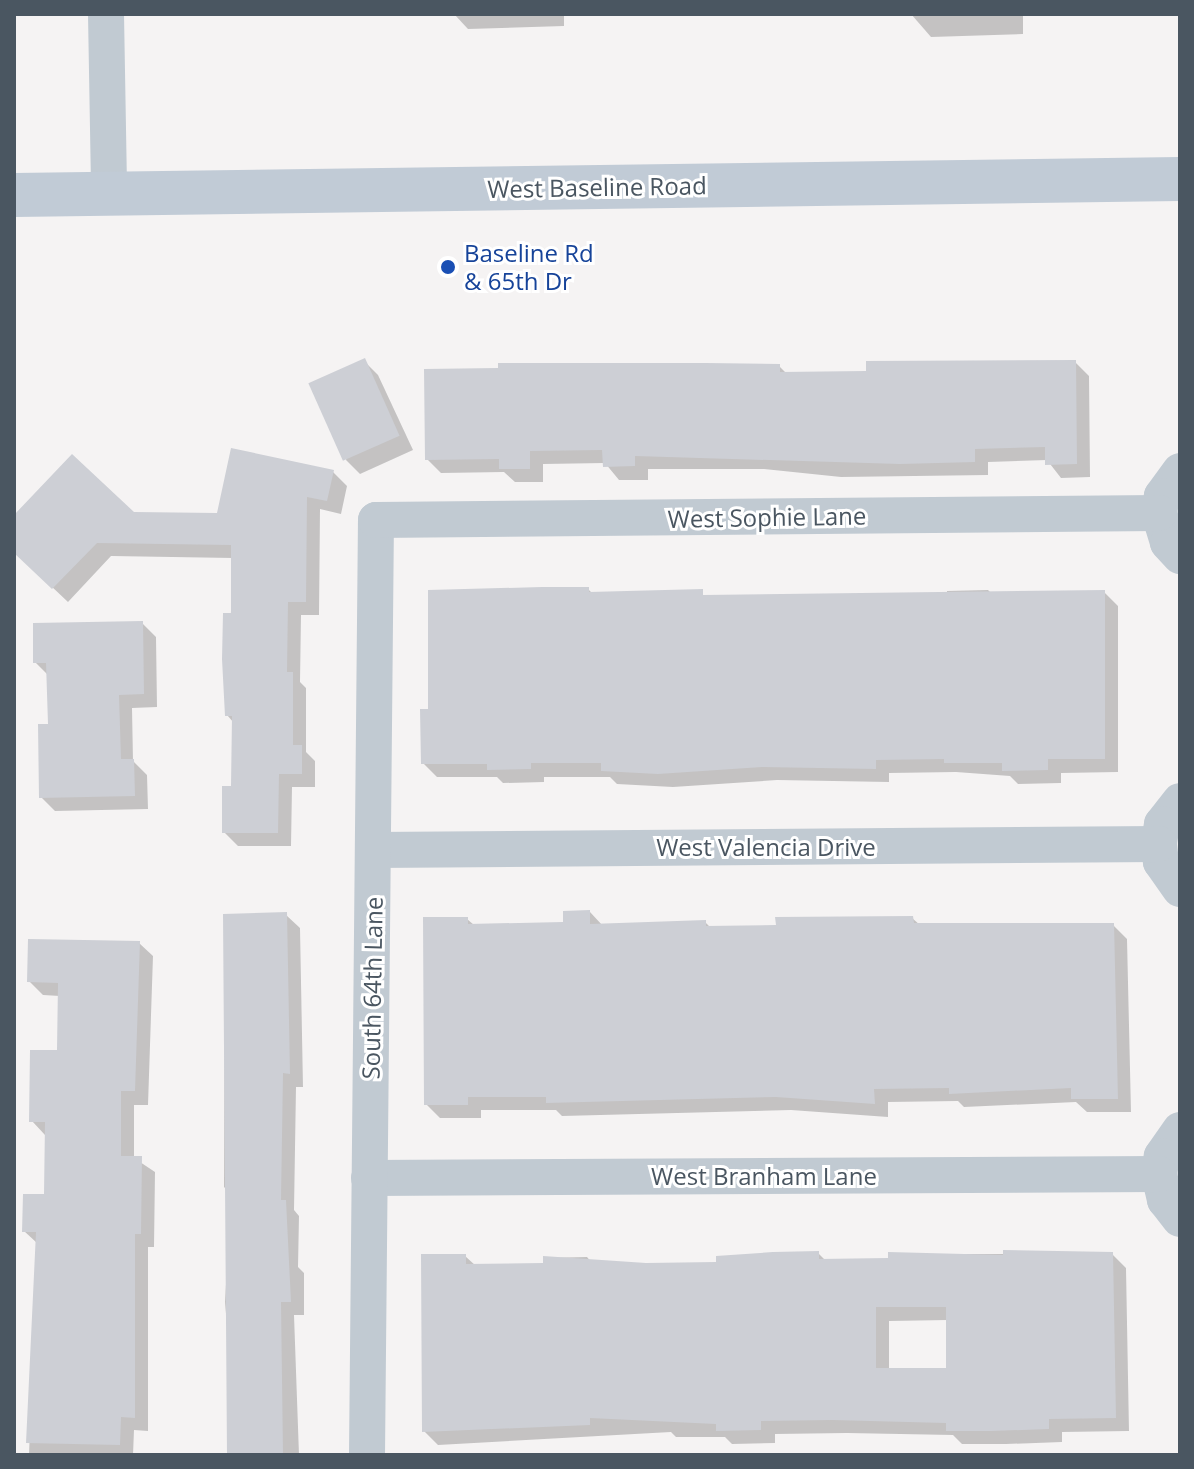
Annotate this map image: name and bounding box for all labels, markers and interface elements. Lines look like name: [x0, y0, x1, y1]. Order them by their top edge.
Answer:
street label: West Baseline Road: [487, 171, 707, 203]
place label: Baseline Rd & 65th Dr: [464, 239, 594, 295]
marker: Baseline Rd & 65th Dr: [439, 258, 457, 276]
street label: West Sophie Lane: [667, 501, 867, 533]
street label: West Valencia Drive: [656, 833, 876, 861]
street label: South 64th Lane: [356, 896, 388, 1080]
street label: West Branham Lane: [651, 1162, 877, 1190]

